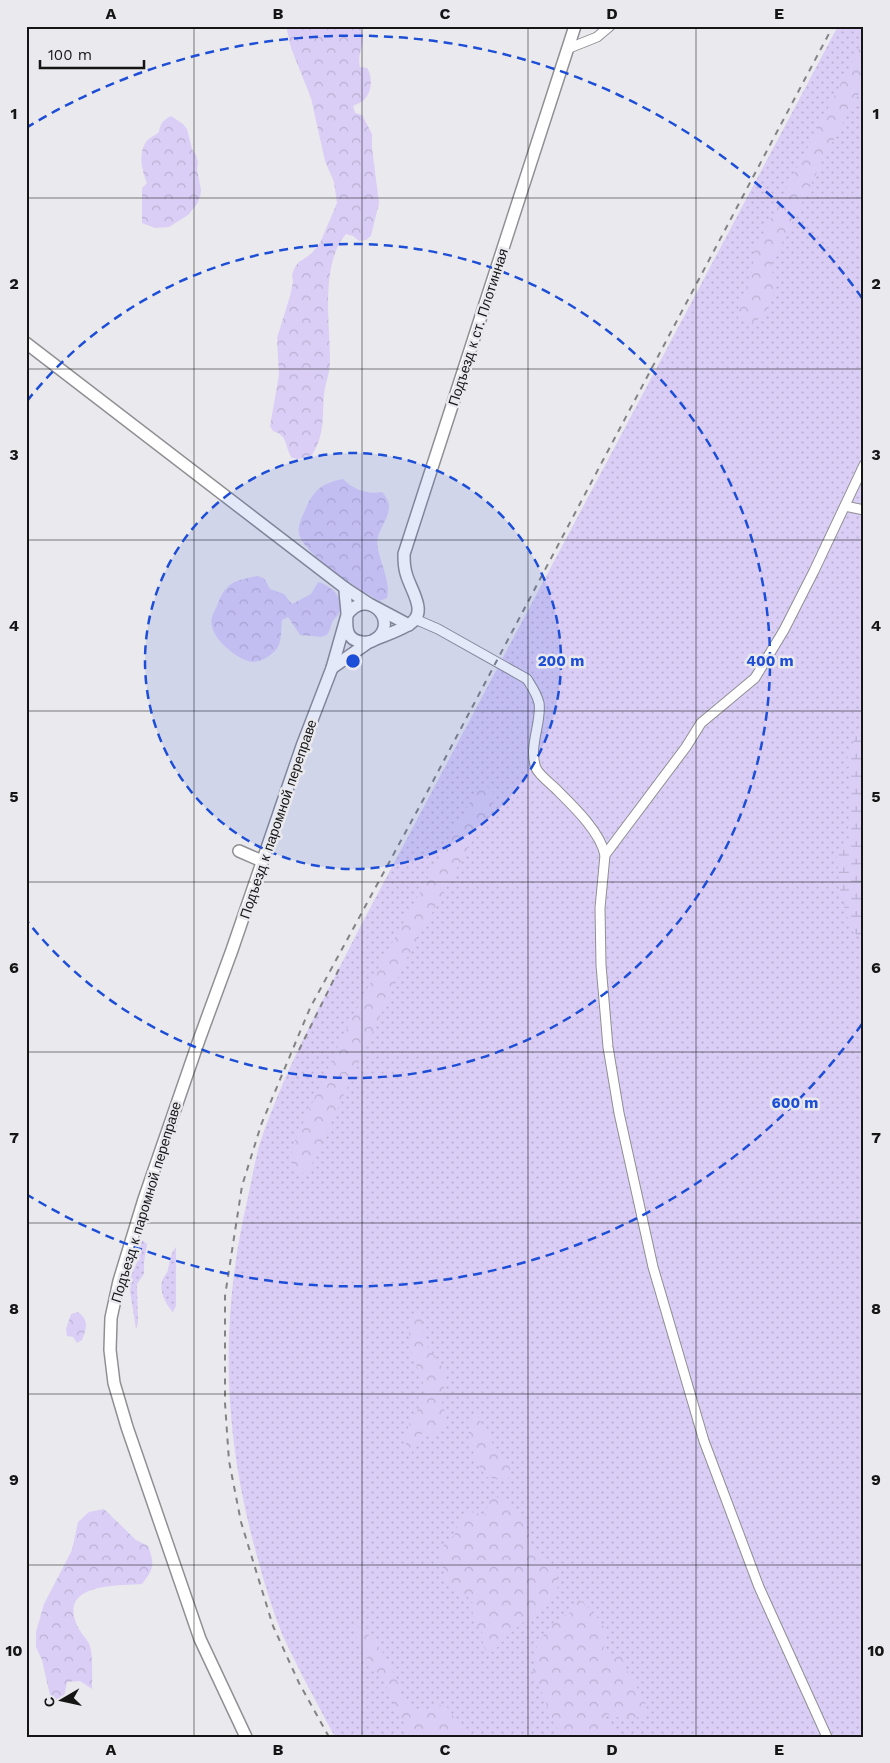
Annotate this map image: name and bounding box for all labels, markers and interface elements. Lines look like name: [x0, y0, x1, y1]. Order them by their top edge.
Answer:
text: A: [106, 4, 117, 23]
text: B: [273, 4, 284, 23]
text: C: [440, 4, 451, 23]
text: D: [606, 4, 618, 23]
text: E: [774, 4, 784, 23]
scale bar: [40, 38, 144, 70]
text: 100 m: [48, 46, 92, 64]
text: 1: [11, 104, 17, 123]
text: 1: [873, 104, 879, 123]
street label: Подъезд к ст. Плотинная: [445, 246, 511, 408]
text: 2: [9, 274, 19, 293]
text: 2: [871, 274, 881, 293]
text: 3: [9, 445, 19, 464]
text: 3: [871, 445, 881, 464]
text: 4: [9, 616, 19, 635]
text: 4: [871, 616, 881, 635]
centre of rings: [344, 652, 362, 670]
text: 200 m: [538, 652, 584, 670]
text: 400 m: [746, 652, 794, 670]
street label: Подъезд к паромной переправе: [236, 717, 320, 921]
text: 5: [9, 787, 19, 806]
text: 5: [871, 787, 881, 806]
text: 6: [9, 958, 19, 977]
text: 6: [871, 958, 881, 977]
text: 600 m: [772, 1094, 818, 1112]
street label: Подъезд к паромной переправе: [108, 1099, 184, 1304]
text: 7: [9, 1128, 19, 1147]
text: 7: [871, 1128, 881, 1147]
text: 8: [9, 1299, 19, 1318]
text: 8: [871, 1299, 881, 1318]
text: 9: [9, 1470, 19, 1489]
text: 9: [871, 1470, 881, 1489]
text: 10: [5, 1641, 23, 1660]
text: 10: [867, 1641, 885, 1660]
north arrow: [38, 1676, 88, 1726]
text: С: [40, 1696, 58, 1708]
text: A: [106, 1740, 117, 1759]
text: B: [273, 1740, 284, 1759]
text: C: [440, 1740, 451, 1759]
text: D: [606, 1740, 618, 1759]
text: E: [774, 1740, 784, 1759]

